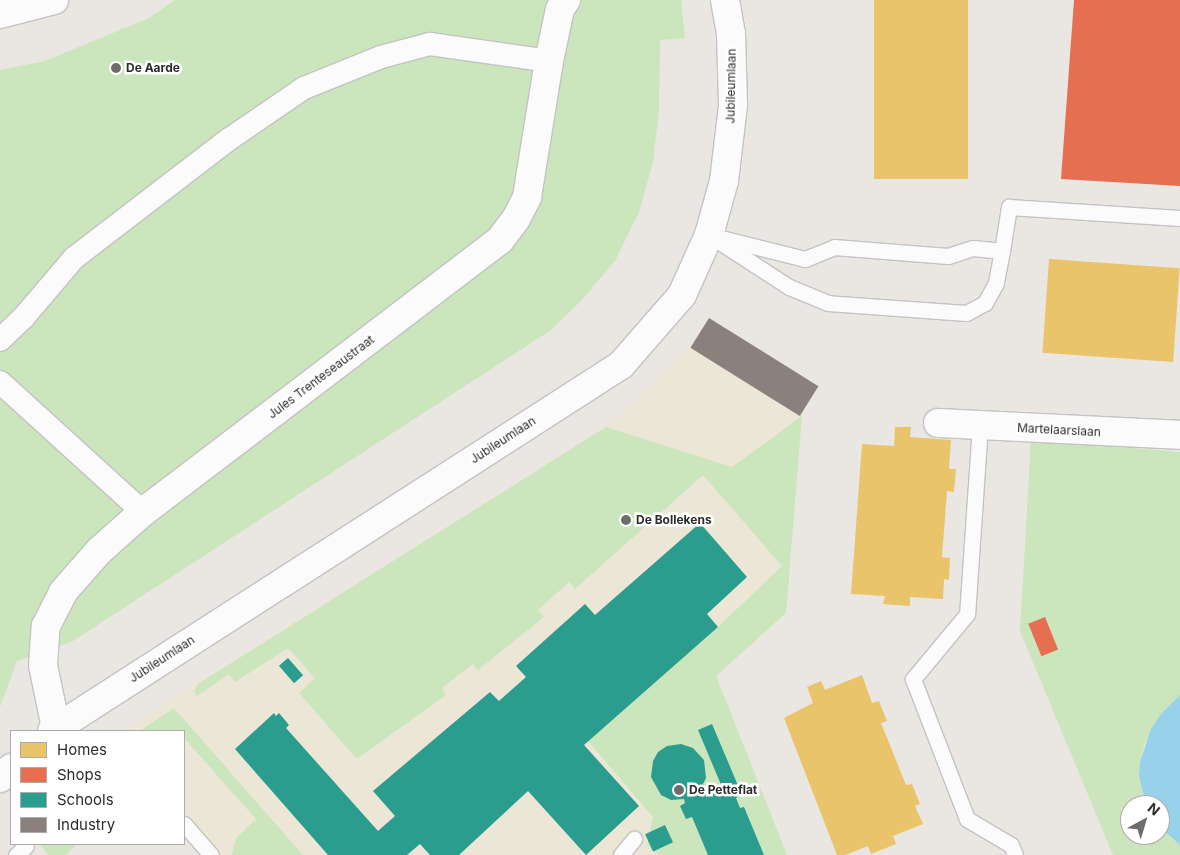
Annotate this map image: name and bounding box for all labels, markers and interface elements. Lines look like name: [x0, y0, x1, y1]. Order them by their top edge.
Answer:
street label: Jubileumlaan: [723, 48, 739, 124]
place label: De Aarde: [126, 61, 180, 75]
marker: De Aarde: [110, 62, 122, 74]
street label: Jules Trenteseaustraat: [265, 332, 377, 422]
street label: Jubileumlaan: [468, 413, 538, 467]
street label: Martelaarslaan: [1017, 421, 1101, 439]
place label: De Bollekens: [636, 513, 712, 527]
marker: De Bollekens: [620, 514, 632, 526]
street label: Jubileumlaan: [127, 632, 197, 686]
legend: [10, 730, 185, 845]
text: Homes: [57, 740, 107, 759]
text: Shops: [57, 765, 102, 784]
place label: De Petteflat: [689, 783, 757, 797]
marker: De Petteflat: [673, 784, 685, 796]
text: Schools: [57, 790, 114, 809]
north arrow: [1120, 795, 1170, 845]
text: N: [1145, 799, 1164, 819]
text: Industry: [57, 815, 115, 834]

